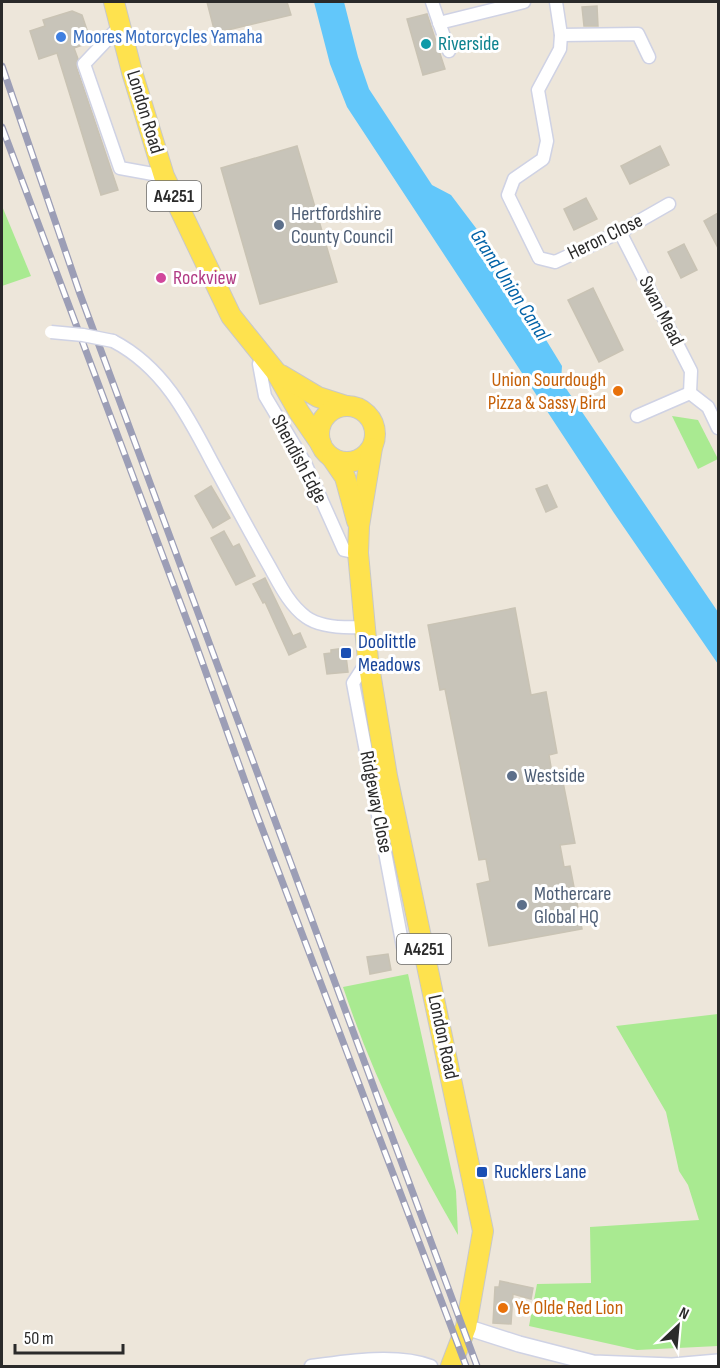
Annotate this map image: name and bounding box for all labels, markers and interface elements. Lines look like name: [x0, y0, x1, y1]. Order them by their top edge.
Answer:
place label: Moores Motorcycles Yamaha: [73, 25, 263, 49]
marker: Moores Motorcycles Yamaha: [54, 30, 68, 44]
place label: Riverside: [438, 32, 499, 56]
marker: Riverside: [419, 37, 433, 51]
street label: London Road: [121, 67, 169, 157]
road number: A4251: [147, 181, 201, 211]
place label: Hertfordshire County Council: [291, 202, 393, 249]
street label: Heron Close: [564, 209, 646, 265]
marker: Hertfordshire County Council: [272, 218, 286, 232]
water label: Grand Union Canal: [465, 225, 556, 346]
place label: Rockview: [173, 266, 237, 290]
marker: Rockview: [154, 271, 168, 285]
street label: Swan Mead: [633, 272, 689, 350]
place label: Union Sourdough Pizza & Sassy Bird: [488, 368, 606, 415]
marker: Union Sourdough Pizza & Sassy Bird: [611, 384, 625, 398]
street label: Shendish Edge: [266, 410, 332, 508]
place label: Doolittle Meadows: [358, 630, 421, 677]
marker: Doolittle Meadows: [339, 646, 353, 660]
street label: Ridgeway Close: [354, 749, 398, 855]
place label: Westside: [524, 764, 585, 788]
marker: Westside: [505, 769, 519, 783]
place label: Mothercare Global HQ: [534, 882, 611, 929]
marker: Mothercare Global HQ: [515, 898, 529, 912]
road number: A4251: [397, 934, 451, 964]
street label: London Road: [422, 993, 464, 1081]
place label: Rucklers Lane: [494, 1160, 587, 1184]
marker: Rucklers Lane: [475, 1165, 489, 1179]
place label: Ye Olde Red Lion: [515, 1296, 623, 1320]
north arrow: [648, 1296, 708, 1356]
marker: Ye Olde Red Lion: [496, 1301, 510, 1315]
text: N: [676, 1303, 692, 1324]
scale bar: [15, 1317, 123, 1355]
text: 50 m: [24, 1328, 54, 1349]

